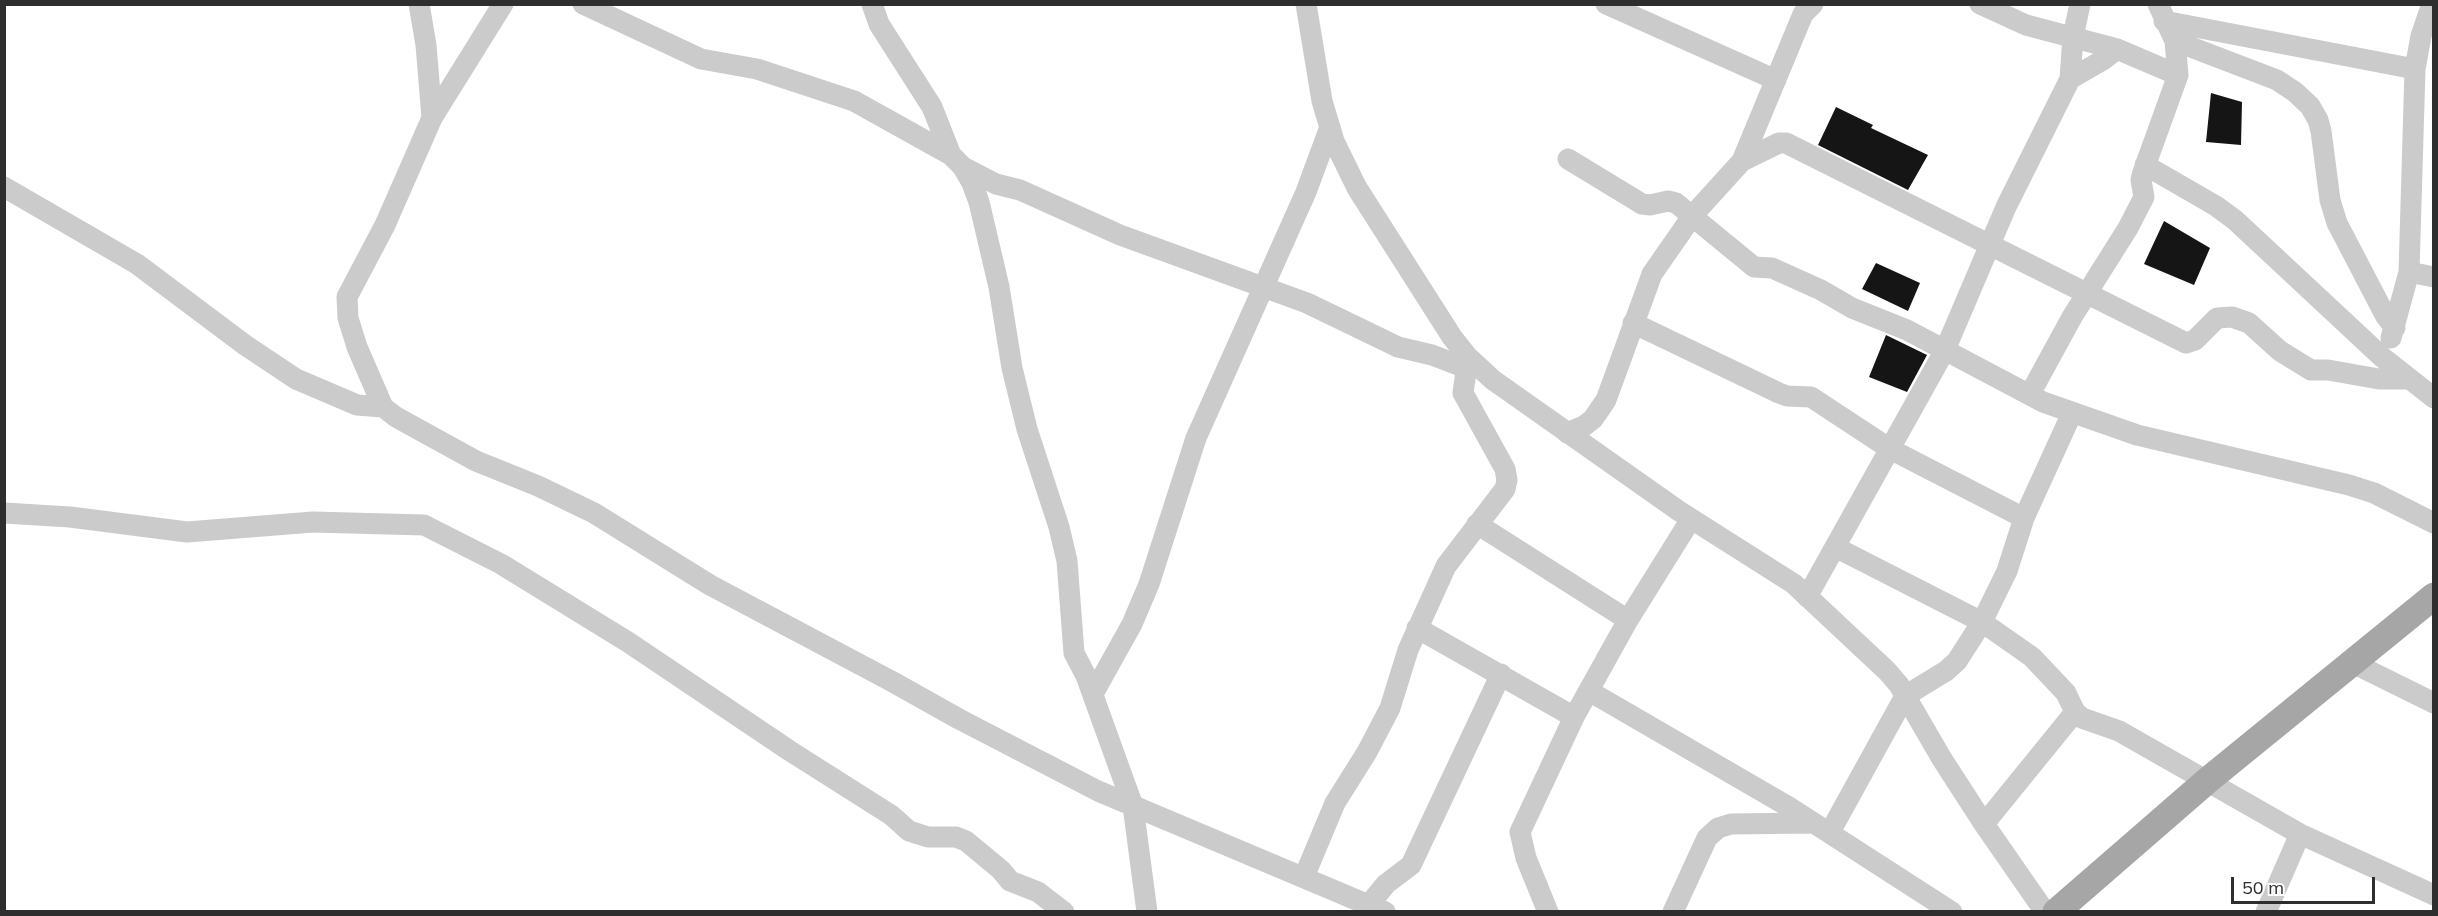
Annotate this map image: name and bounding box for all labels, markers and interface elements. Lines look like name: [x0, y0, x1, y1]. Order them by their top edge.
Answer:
scale bar: [2234, 865, 2378, 903]
text: 50 m: [2242, 876, 2284, 899]

